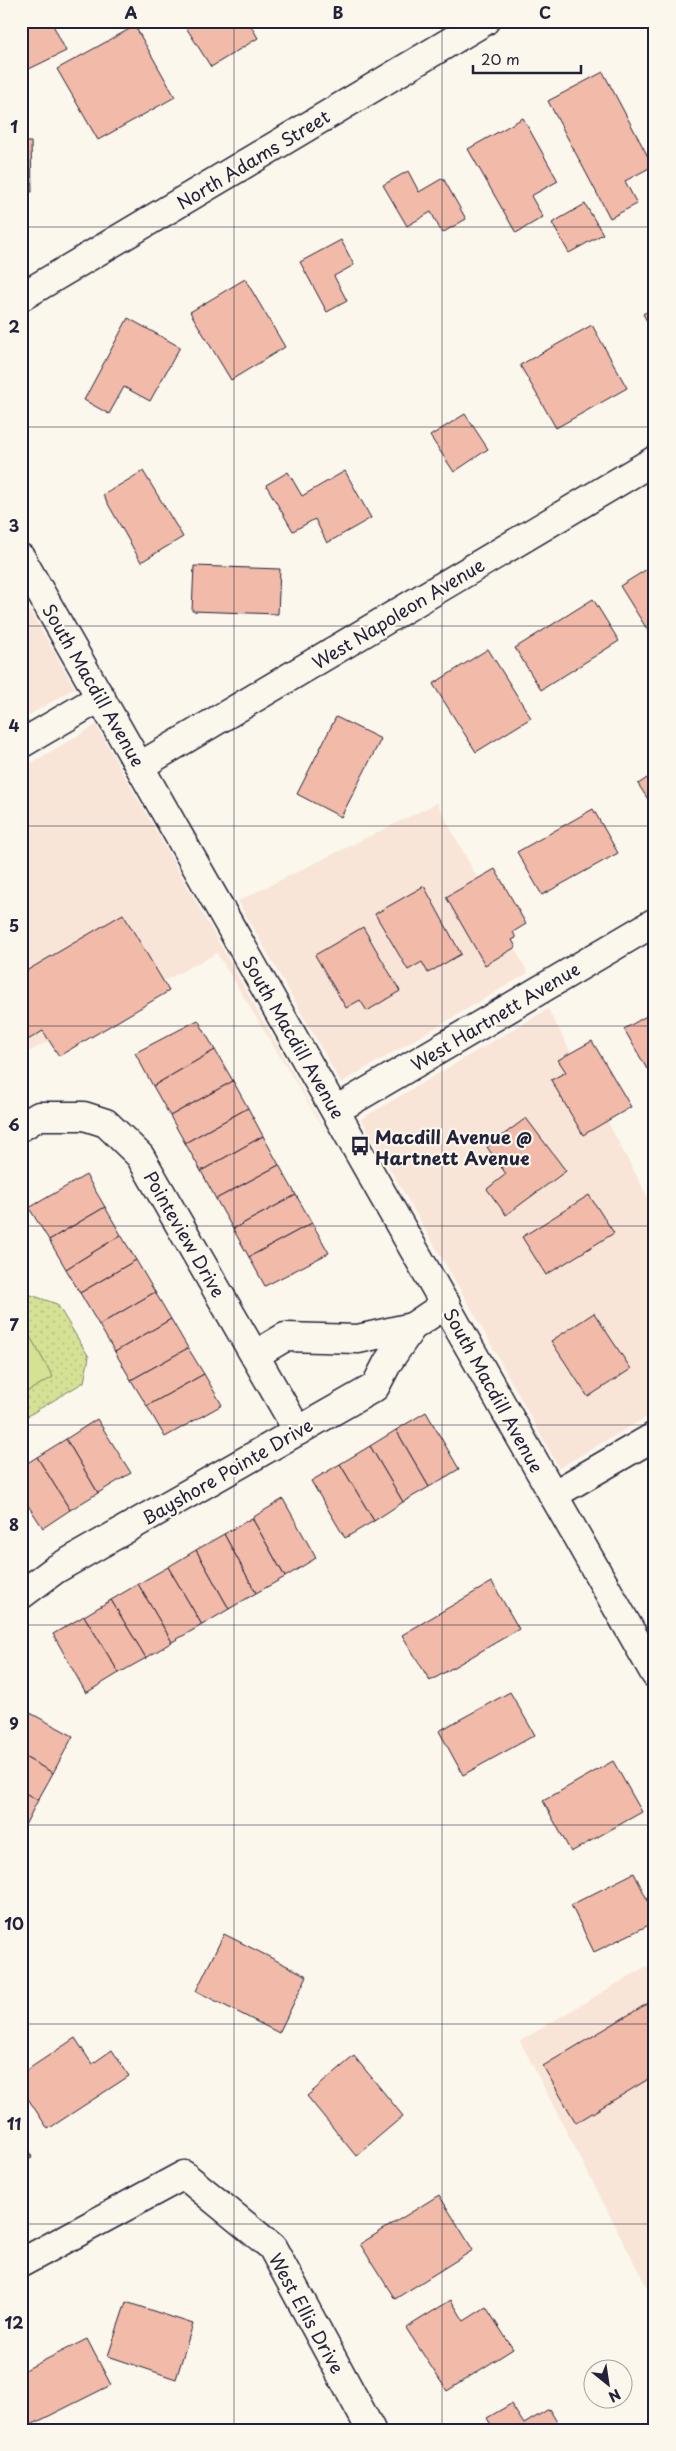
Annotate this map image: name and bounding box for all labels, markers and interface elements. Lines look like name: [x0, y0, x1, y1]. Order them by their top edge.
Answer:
text: A: [125, 0, 138, 24]
text: B: [333, 0, 344, 24]
text: C: [539, 0, 551, 24]
scale bar: [473, 42, 581, 74]
text: 20 m: [481, 47, 520, 70]
street label: North Adams Street: [171, 103, 335, 215]
text: 1: [10, 114, 18, 138]
text: 2: [8, 314, 20, 338]
text: 3: [9, 513, 19, 537]
street label: West Napoleon Avenue: [307, 551, 490, 675]
street label: South Macdill Avenue: [36, 599, 152, 771]
text: 4: [9, 713, 20, 737]
text: 5: [9, 913, 19, 937]
street label: South Macdill Avenue: [236, 951, 352, 1123]
street label: West Hartnett Avenue: [405, 955, 585, 1077]
text: 6: [8, 1112, 20, 1136]
place label: Macdill Avenue @ Hartnett Avenue: [375, 1123, 532, 1171]
bus stop icon: Macdill Avenue @ Hartnett Avenue: [349, 1135, 371, 1157]
street label: Pointeview Drive: [138, 1166, 232, 1302]
street label: South Macdill Avenue: [438, 1303, 550, 1477]
text: 7: [9, 1312, 19, 1336]
street label: Bayshore Pointe Drive: [137, 1411, 317, 1531]
text: 8: [9, 1512, 19, 1536]
text: 9: [9, 1711, 19, 1735]
text: 10: [4, 1911, 24, 1935]
text: 11: [7, 2111, 21, 2135]
street label: West Ellis Drive: [263, 2248, 351, 2378]
text: 12: [5, 2310, 23, 2334]
north arrow: [584, 2358, 634, 2408]
text: N: [605, 2384, 625, 2408]

